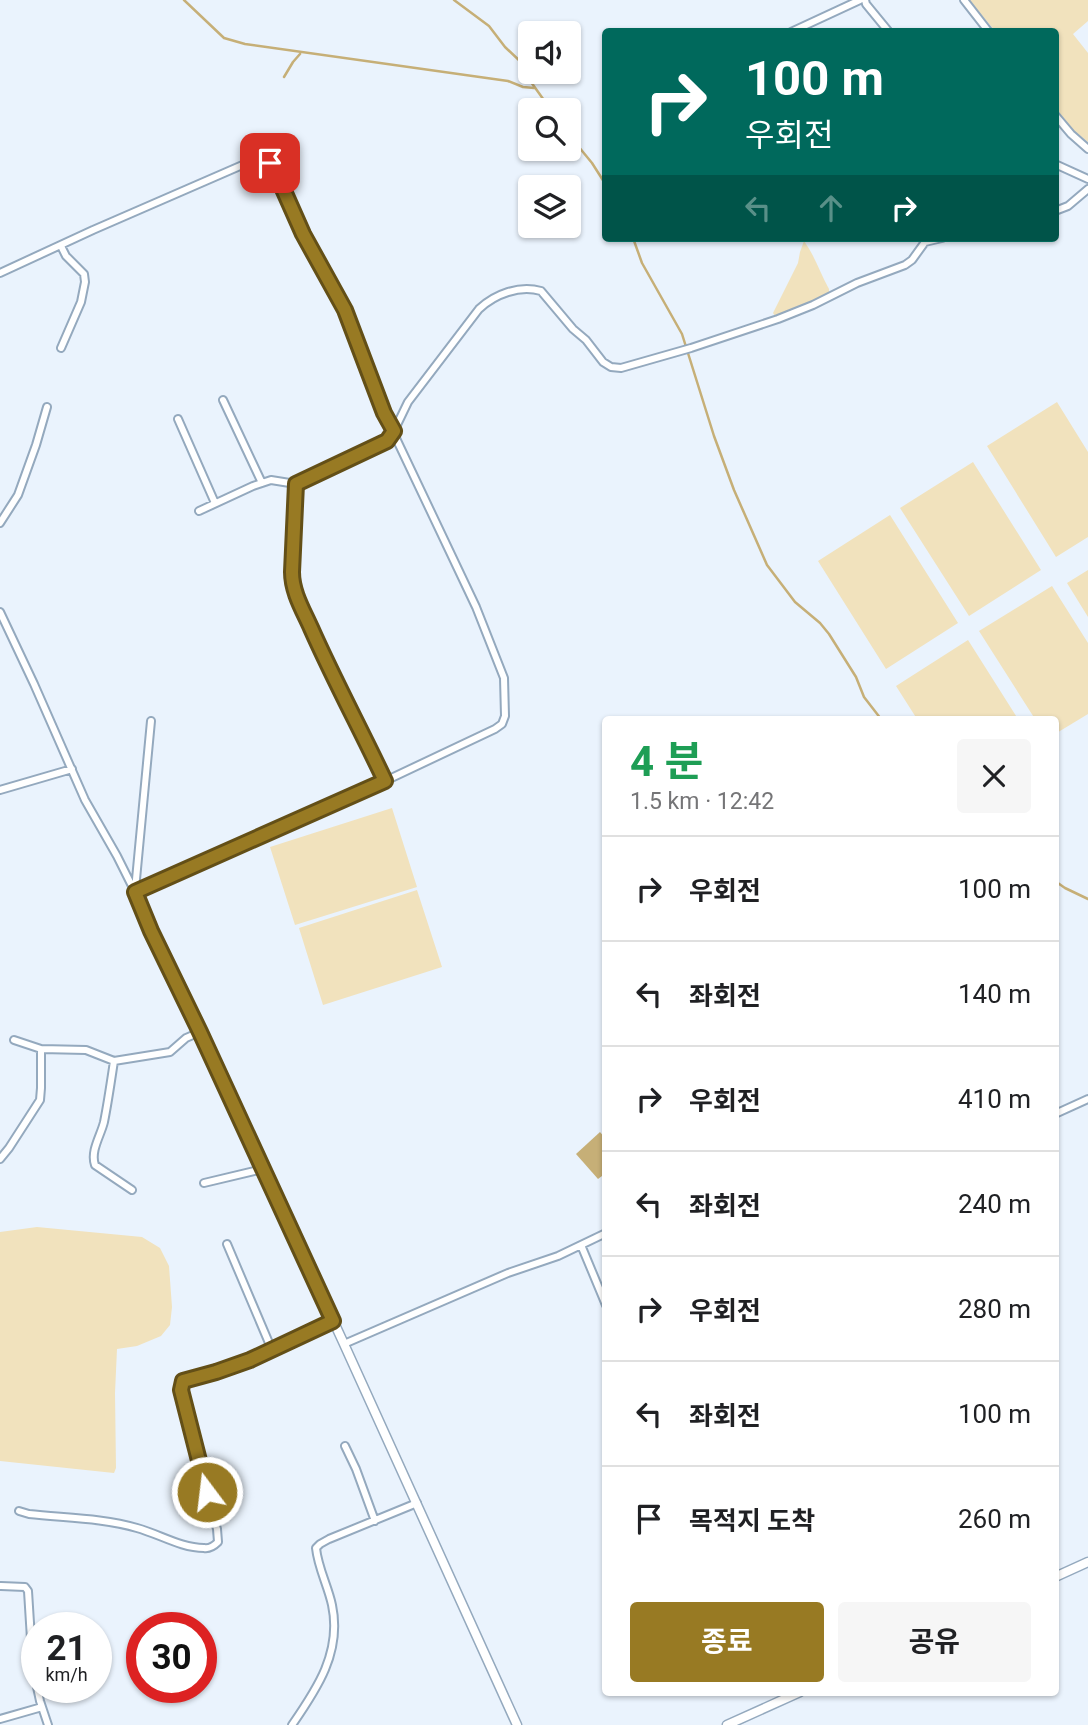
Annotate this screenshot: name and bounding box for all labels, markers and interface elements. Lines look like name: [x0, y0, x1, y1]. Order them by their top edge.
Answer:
map controls: [518, 21, 581, 238]
button: sound: [518, 21, 581, 84]
text: 100 m: [745, 50, 884, 107]
icon: right: [630, 56, 721, 147]
button: search: [518, 98, 581, 161]
text: 우회전: [745, 116, 833, 154]
pin: [240, 133, 300, 193]
icon: arrive: [251, 144, 289, 182]
button: layers: [518, 175, 581, 238]
icon: left: [739, 189, 777, 227]
icon: ahead: [812, 189, 850, 227]
icon: right: [885, 189, 923, 227]
text: 4 분: [630, 737, 703, 786]
button: close: [957, 739, 1031, 813]
text: 1.5 km · 12:42: [630, 788, 774, 815]
icon: right: [630, 870, 668, 908]
text: 100 m: [958, 874, 1031, 904]
text: 우회전: [689, 876, 761, 906]
icon: left: [630, 975, 668, 1013]
text: 140 m: [958, 979, 1031, 1009]
text: 좌회전: [689, 981, 761, 1011]
icon: right: [630, 1080, 668, 1118]
text: 410 m: [958, 1084, 1031, 1114]
text: 우회전: [689, 1086, 761, 1116]
icon: left: [630, 1185, 668, 1223]
text: 240 m: [958, 1189, 1031, 1219]
text: 좌회전: [689, 1191, 761, 1221]
icon: right: [630, 1290, 668, 1328]
text: 280 m: [958, 1294, 1031, 1324]
text: 우회전: [689, 1296, 761, 1326]
icon: left: [630, 1395, 668, 1433]
text: 100 m: [958, 1399, 1031, 1429]
text: 좌회전: [689, 1401, 761, 1431]
position arrow: [170, 1455, 244, 1529]
icon: arrive: [630, 1500, 668, 1538]
text: 260 m: [958, 1504, 1031, 1534]
text: 목적지 도착: [689, 1506, 815, 1536]
button: 종료: [630, 1602, 824, 1682]
button: 공유: [838, 1602, 1031, 1682]
speed limit sign: 30: [126, 1612, 217, 1703]
text: 21: [46, 1628, 87, 1669]
text: km/h: [45, 1664, 88, 1685]

